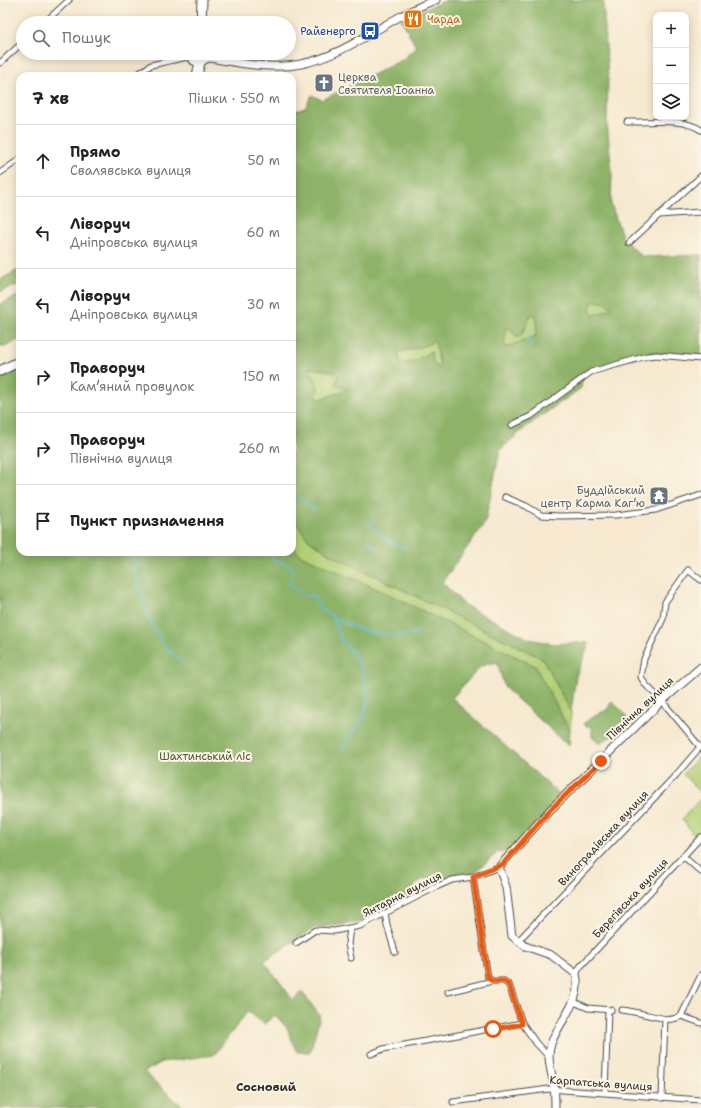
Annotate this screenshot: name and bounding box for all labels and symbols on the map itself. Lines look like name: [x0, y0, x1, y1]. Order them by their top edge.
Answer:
restaurant icon: Чарда: [402, 8, 424, 30]
place label: Чарда: [427, 12, 460, 27]
bus stop icon: Райенерго: [359, 20, 381, 42]
place label: Райенерго: [300, 24, 356, 39]
place label: Церква Святителя Іоанна: [338, 70, 435, 98]
church icon: Церква Святителя Іоанна: [313, 72, 335, 94]
place label: Буддійський центр Карма Кагʼю: [541, 483, 645, 511]
temple icon: Буддійський центр Карма Кагʼю: [648, 485, 670, 507]
street label: Північна вулиця: [603, 673, 677, 743]
park label: Шахтинський ліс: [159, 749, 251, 764]
route end: [592, 752, 610, 770]
street label: Виноградівська вулиця: [555, 787, 652, 889]
street label: Берегівська вулиця: [589, 855, 672, 942]
street label: Янтарна вулиця: [360, 868, 444, 921]
route start: [484, 1020, 502, 1038]
street label: Карпатська вулиця: [549, 1072, 653, 1095]
district label: Сосновий: [236, 1079, 297, 1095]

